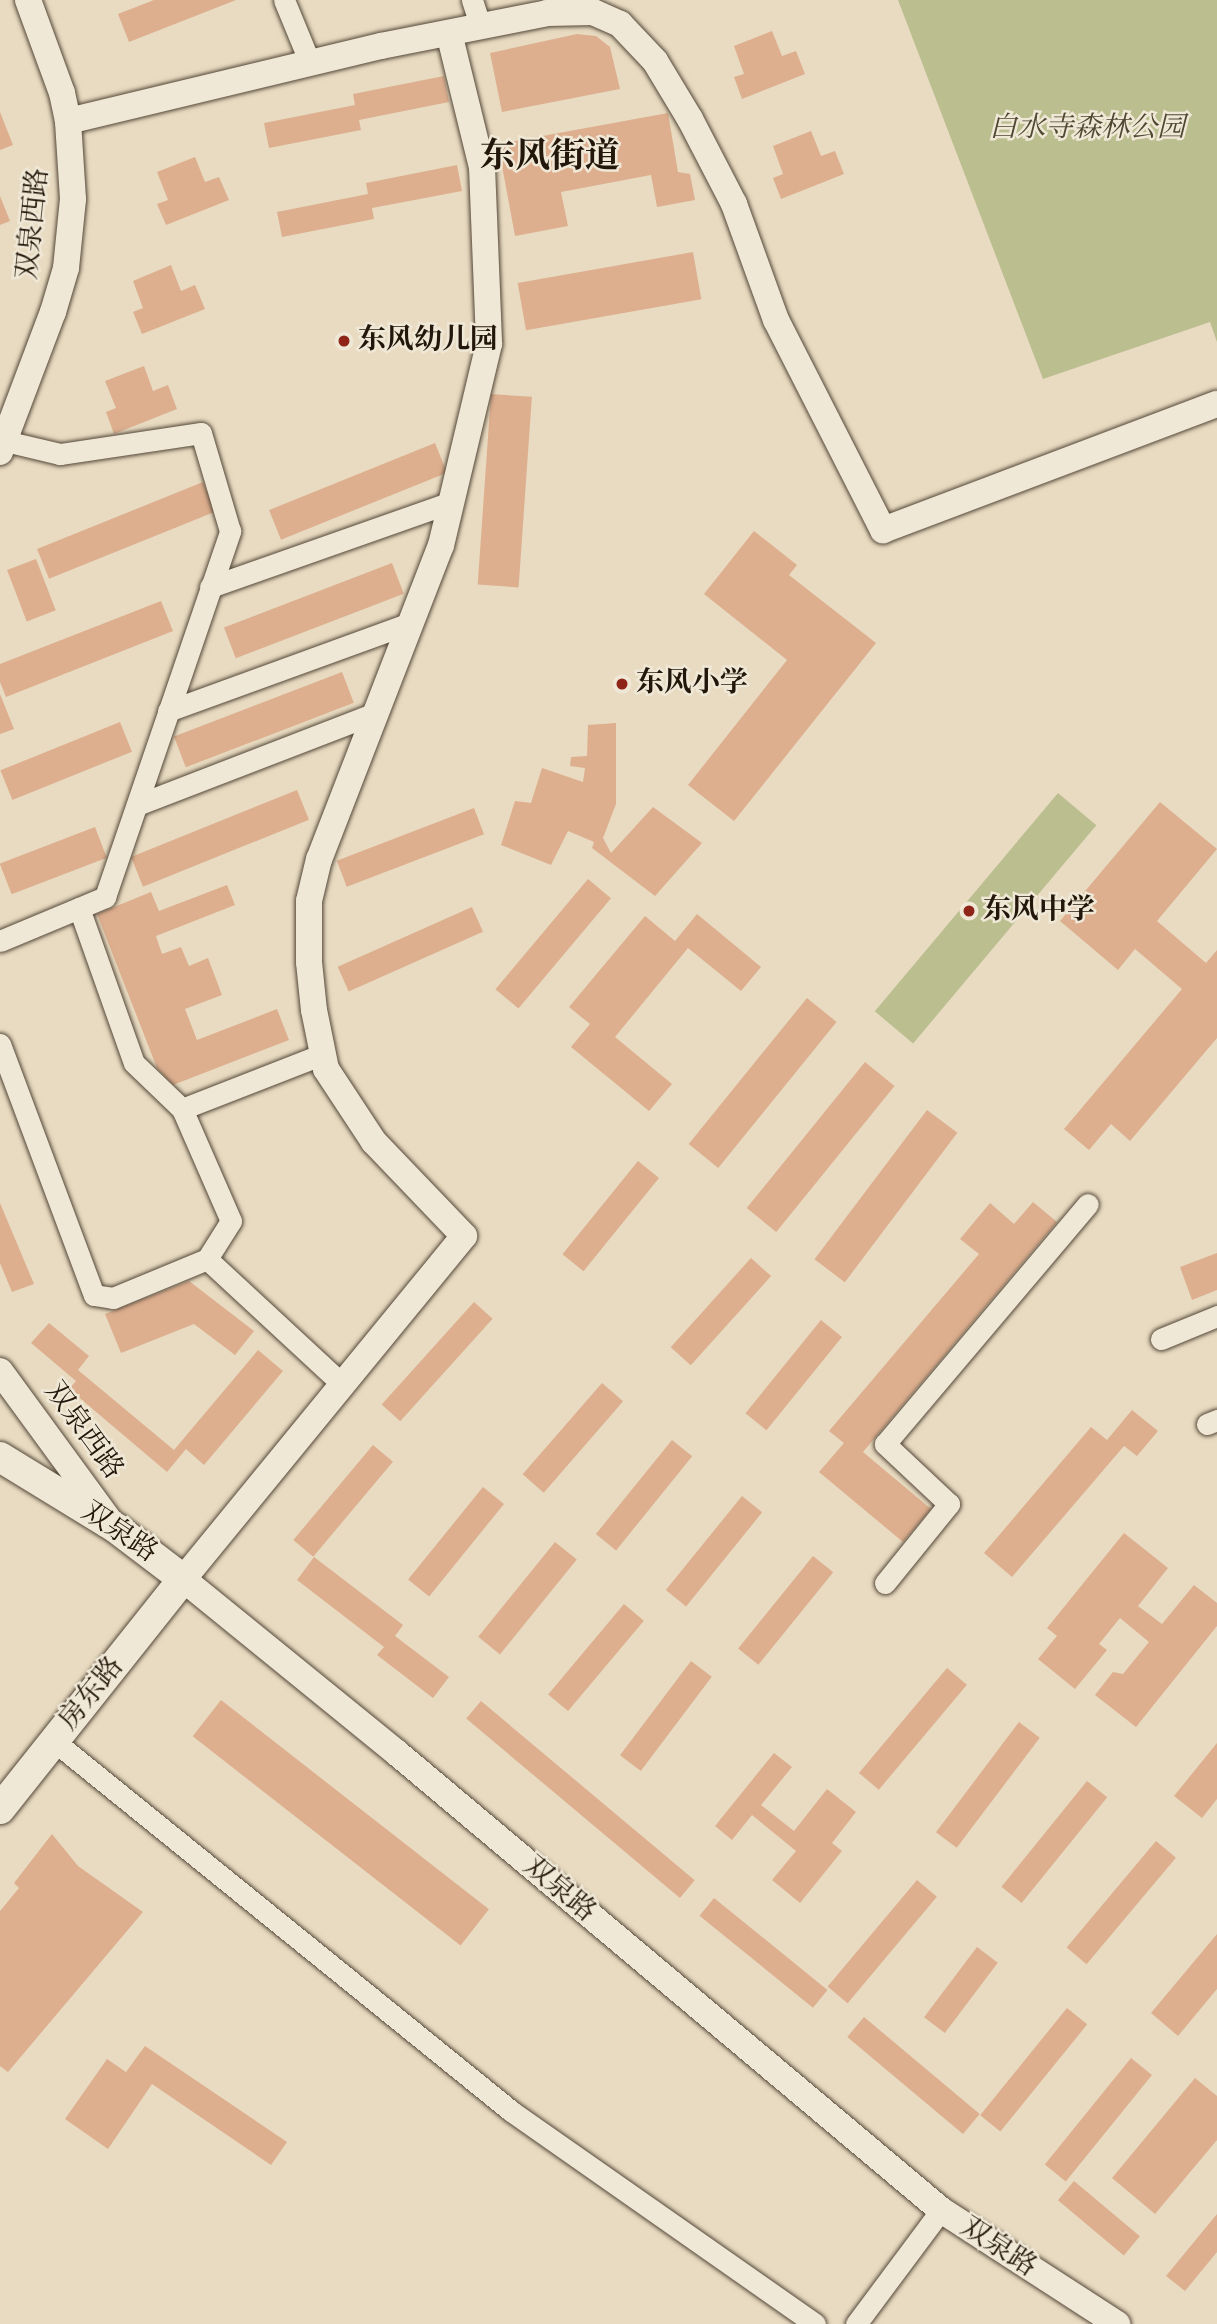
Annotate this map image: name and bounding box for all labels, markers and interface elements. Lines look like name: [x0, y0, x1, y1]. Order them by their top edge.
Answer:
park label: 白水寺森林公园: [989, 112, 1185, 146]
district label: 东风街道: [480, 138, 620, 180]
street label: 双泉西路: [11, 167, 57, 281]
place label: 东风幼儿园: [358, 324, 498, 358]
marker: 东风幼儿园: [336, 333, 352, 349]
place label: 东风小学: [636, 667, 748, 701]
marker: 东风小学: [614, 676, 630, 692]
place label: 东风中学: [983, 894, 1095, 928]
marker: 东风中学: [961, 903, 977, 919]
street label: 双泉西路: [36, 1376, 130, 1486]
street label: 双泉路: [75, 1496, 163, 1570]
street label: 房东路: [53, 1651, 131, 1737]
street label: 双泉路: [516, 1850, 602, 1930]
street label: 双泉路: [954, 2211, 1042, 2285]

